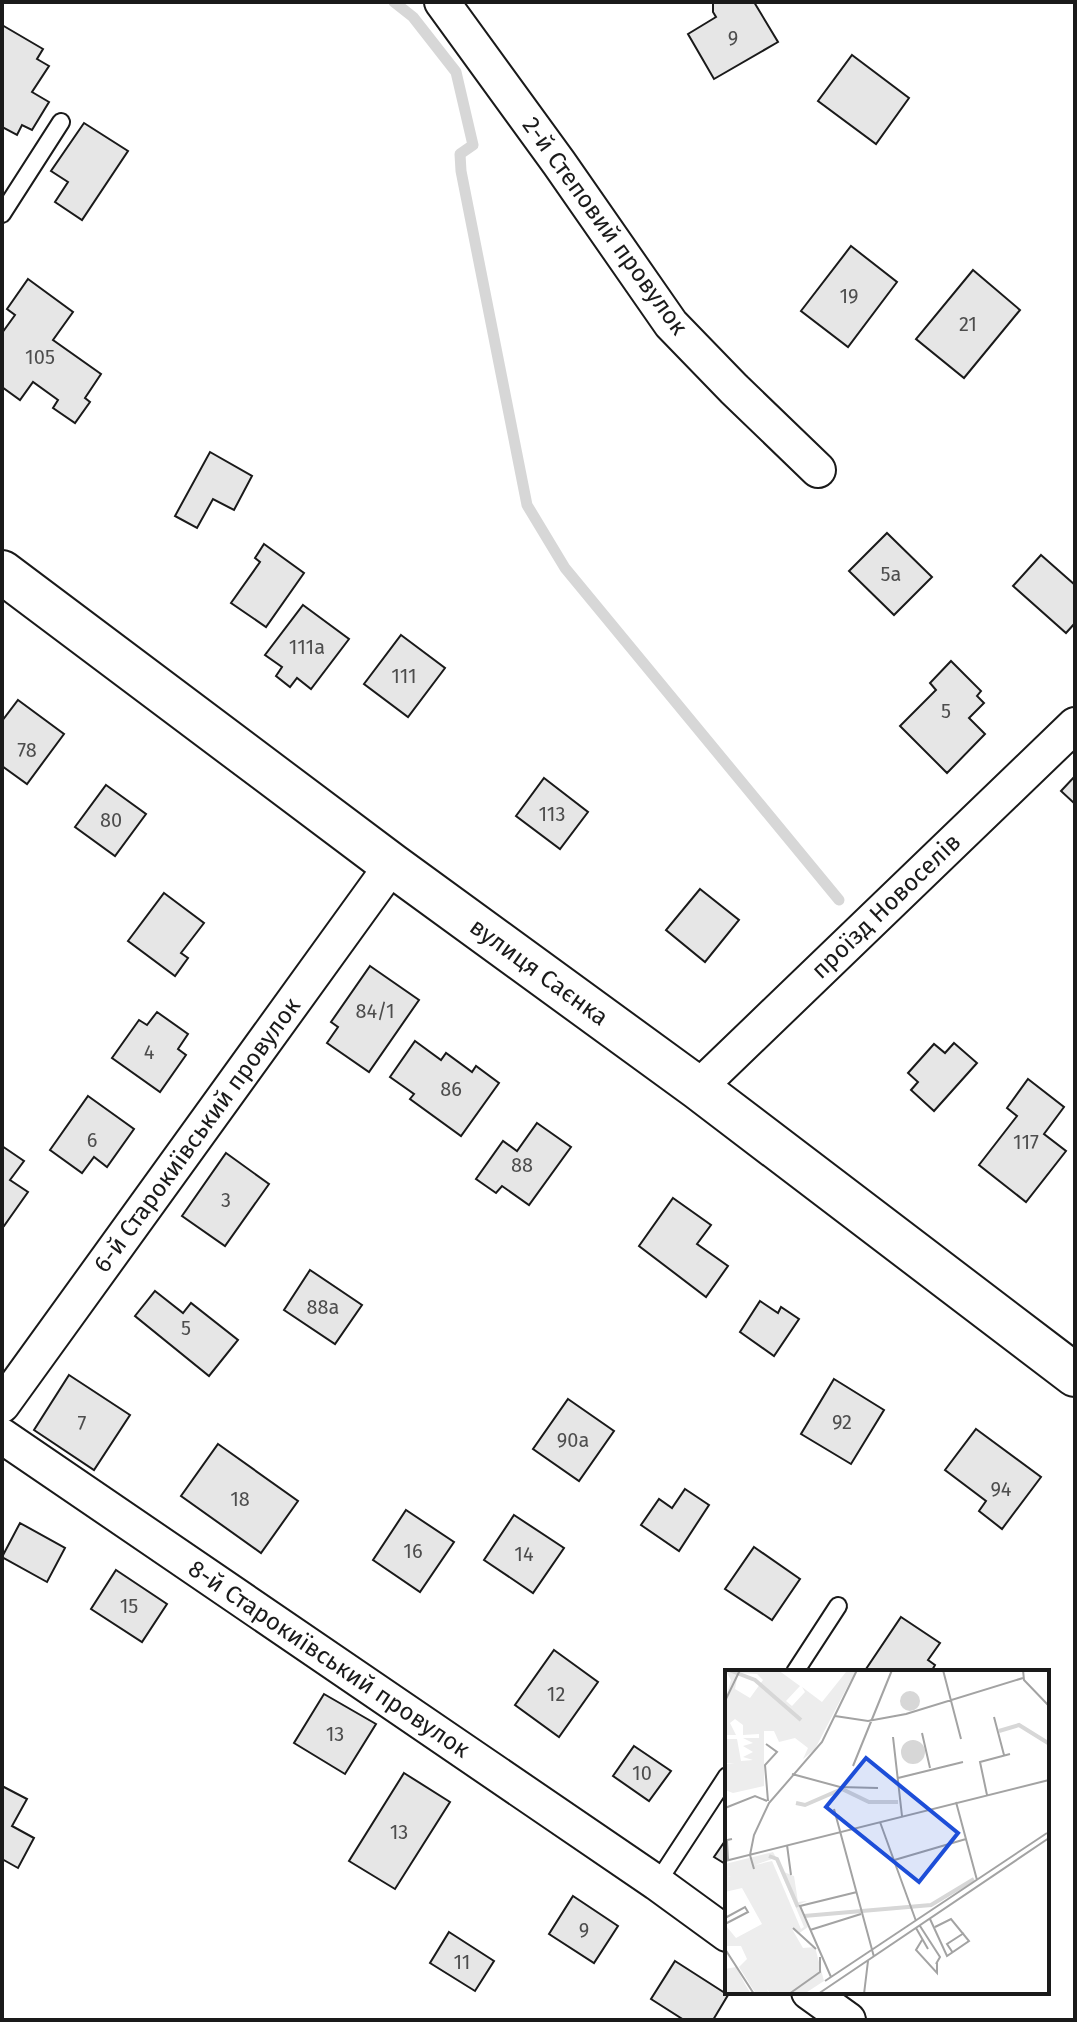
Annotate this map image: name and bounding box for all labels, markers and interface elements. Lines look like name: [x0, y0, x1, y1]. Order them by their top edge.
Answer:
house number: 9: [728, 26, 738, 50]
street label: 2-й Степовий провулок: [517, 112, 694, 341]
house number: 19: [839, 284, 859, 308]
house number: 21: [959, 312, 977, 336]
house number: 105: [25, 345, 55, 369]
house number: 5а: [881, 562, 901, 586]
house number: 111а: [289, 635, 325, 659]
house number: 111: [391, 664, 417, 688]
house number: 5: [941, 699, 951, 723]
house number: 78: [17, 738, 37, 762]
house number: 113: [538, 802, 566, 826]
house number: 80: [100, 808, 122, 832]
street label: проїзд Новоселів: [806, 828, 966, 984]
street label: вулиця Саєнка: [465, 913, 613, 1031]
street label: 6-й Старокиївський провулок: [88, 992, 306, 1278]
house number: 84/1: [355, 999, 395, 1023]
house number: 4: [144, 1040, 155, 1064]
house number: 86: [440, 1077, 462, 1101]
house number: 6: [87, 1128, 97, 1152]
house number: 117: [1013, 1130, 1039, 1154]
house number: 88: [511, 1153, 533, 1177]
house number: 3: [221, 1188, 231, 1212]
house number: 88а: [307, 1295, 339, 1319]
house number: 5: [181, 1316, 191, 1340]
house number: 92: [832, 1410, 852, 1434]
house number: 7: [78, 1411, 87, 1435]
house number: 90а: [557, 1428, 589, 1452]
house number: 94: [991, 1477, 1012, 1501]
house number: 18: [230, 1487, 250, 1511]
house number: 16: [403, 1539, 423, 1563]
house number: 14: [514, 1542, 534, 1566]
street label: 8-й Старокиївський провулок: [183, 1554, 475, 1764]
house number: 15: [120, 1594, 138, 1618]
inset map: [725, 1670, 1049, 1994]
house number: 12: [547, 1682, 565, 1706]
house number: 13: [326, 1722, 344, 1746]
house number: 10: [632, 1761, 652, 1785]
house number: 13: [390, 1820, 408, 1844]
house number: 9: [579, 1918, 589, 1942]
house number: 11: [453, 1950, 471, 1974]

